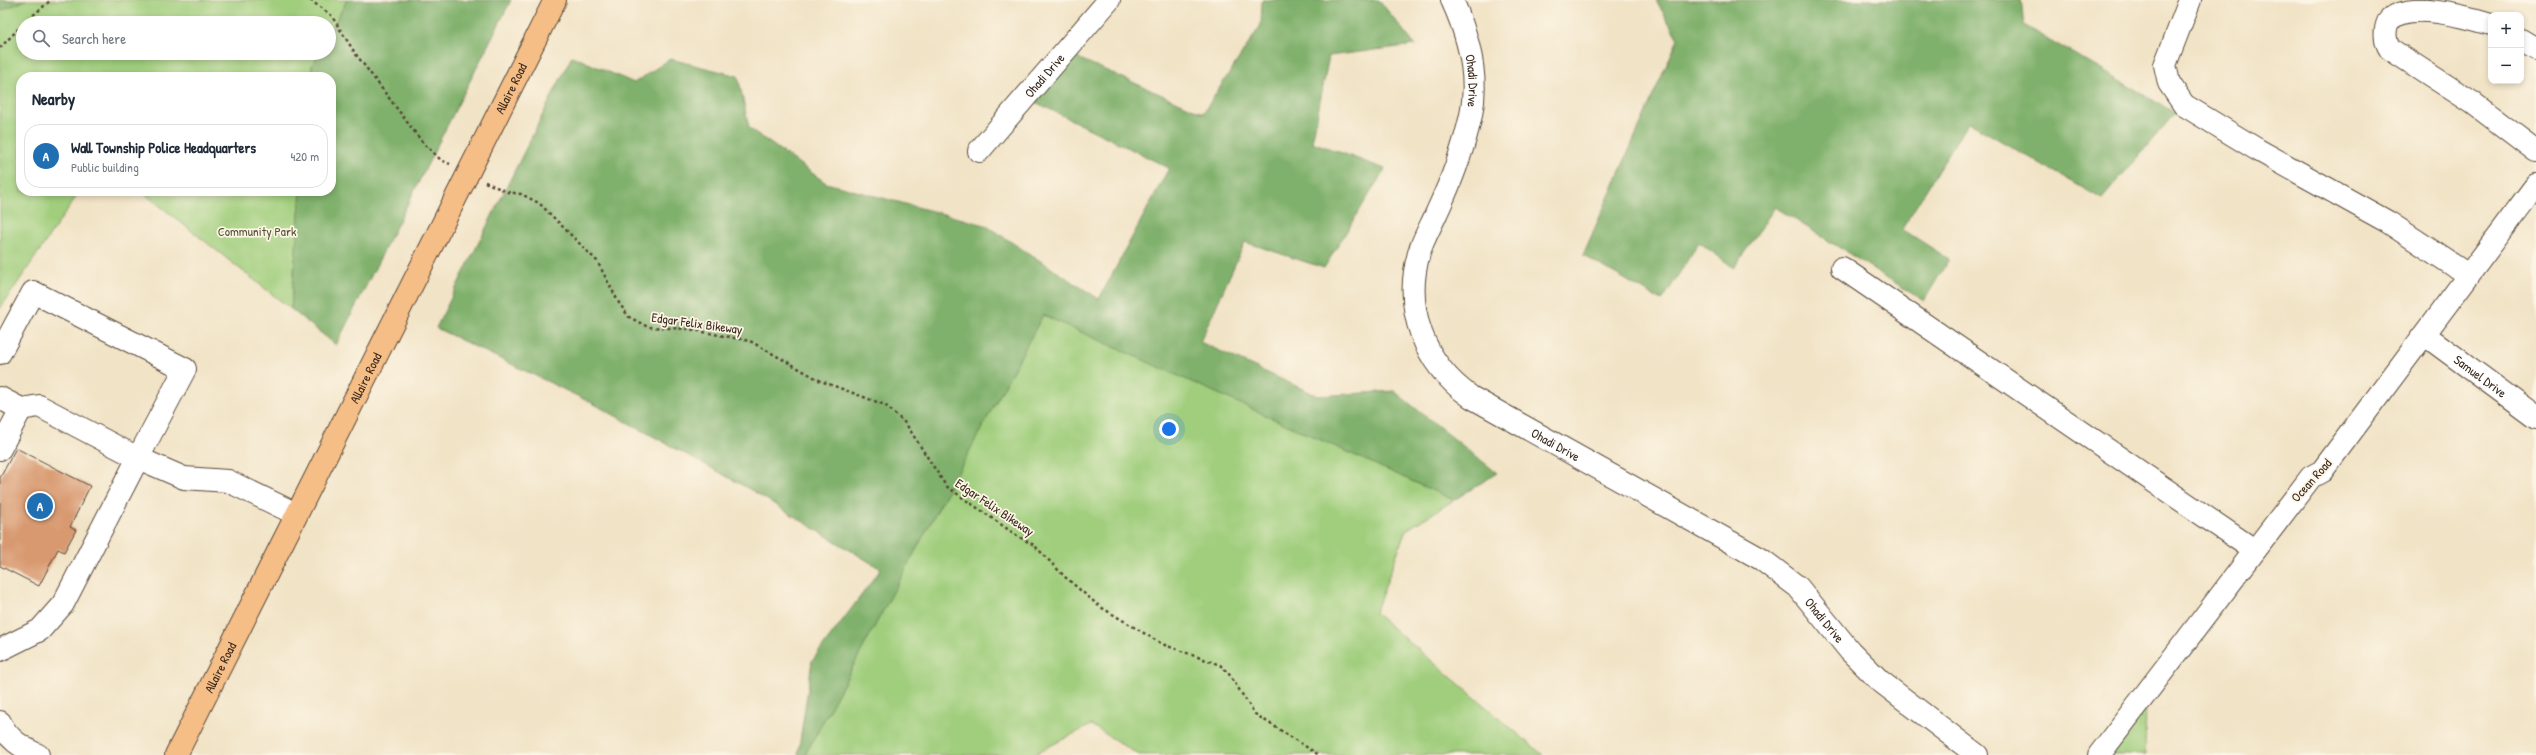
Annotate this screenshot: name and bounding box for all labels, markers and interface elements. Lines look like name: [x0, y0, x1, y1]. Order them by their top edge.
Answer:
map controls: [2488, 12, 2524, 84]
button: +: [2488, 12, 2524, 48]
search box: [16, 16, 336, 60]
icon: search: [30, 27, 52, 49]
text: Search here: [62, 28, 126, 49]
button: −: [2488, 48, 2524, 84]
street label: Ohadi Drive: [1020, 49, 1068, 101]
street label: Ohadi Drive: [1461, 53, 1483, 108]
street label: Allaire Road: [490, 60, 531, 117]
text: Nearby: [32, 87, 75, 110]
text: Wall Township Police Headquarters: [71, 137, 256, 158]
text: A: [43, 147, 49, 165]
text: 420 m: [290, 147, 319, 165]
text: Public building: [71, 158, 139, 176]
park label: Community Park: [218, 222, 297, 240]
street label: Edgar Felix Bikeway: [650, 308, 744, 338]
street label: Allaire Road: [345, 349, 386, 406]
street label: Samuel Drive: [2450, 351, 2510, 401]
your location: [1159, 419, 1179, 439]
street label: Ohadi Drive: [1528, 423, 1583, 465]
street label: Ocean Road: [2287, 454, 2335, 506]
street label: Edgar Felix Bikeway: [952, 474, 1038, 540]
pin: A: [27, 491, 53, 521]
street label: Ohadi Drive: [1801, 594, 1849, 646]
street label: Allaire Road: [200, 639, 240, 696]

